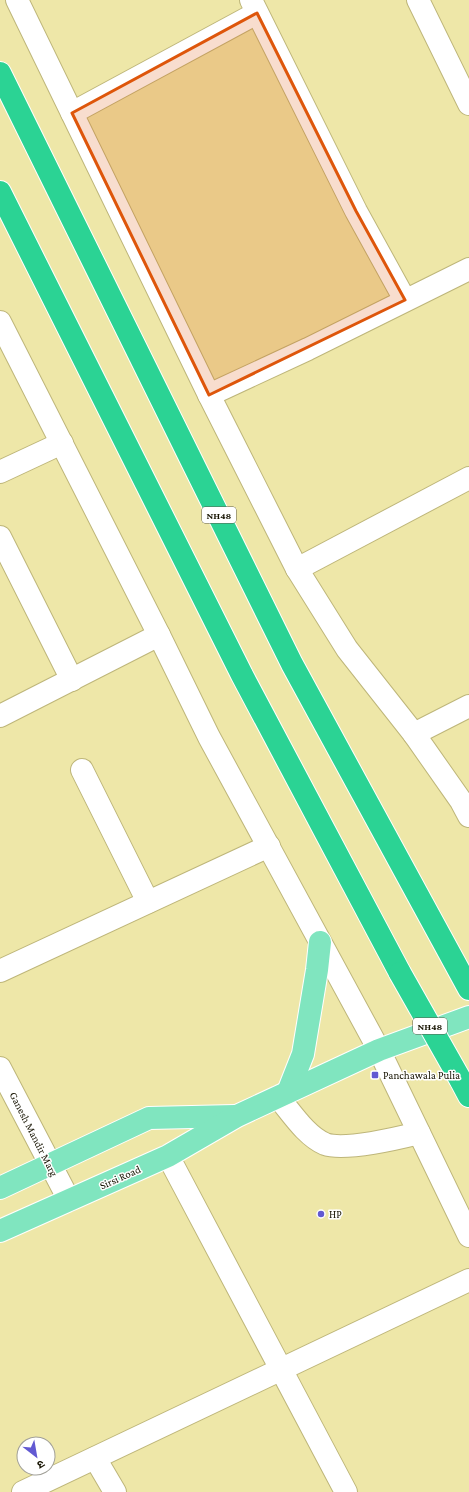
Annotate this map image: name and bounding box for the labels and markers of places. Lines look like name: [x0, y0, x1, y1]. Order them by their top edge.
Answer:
place label: Panchawala Pulia: [383, 1069, 460, 1081]
marker: Panchawala Pulia: [370, 1070, 380, 1080]
place label: HP: [329, 1208, 342, 1220]
marker: HP: [316, 1209, 326, 1219]

